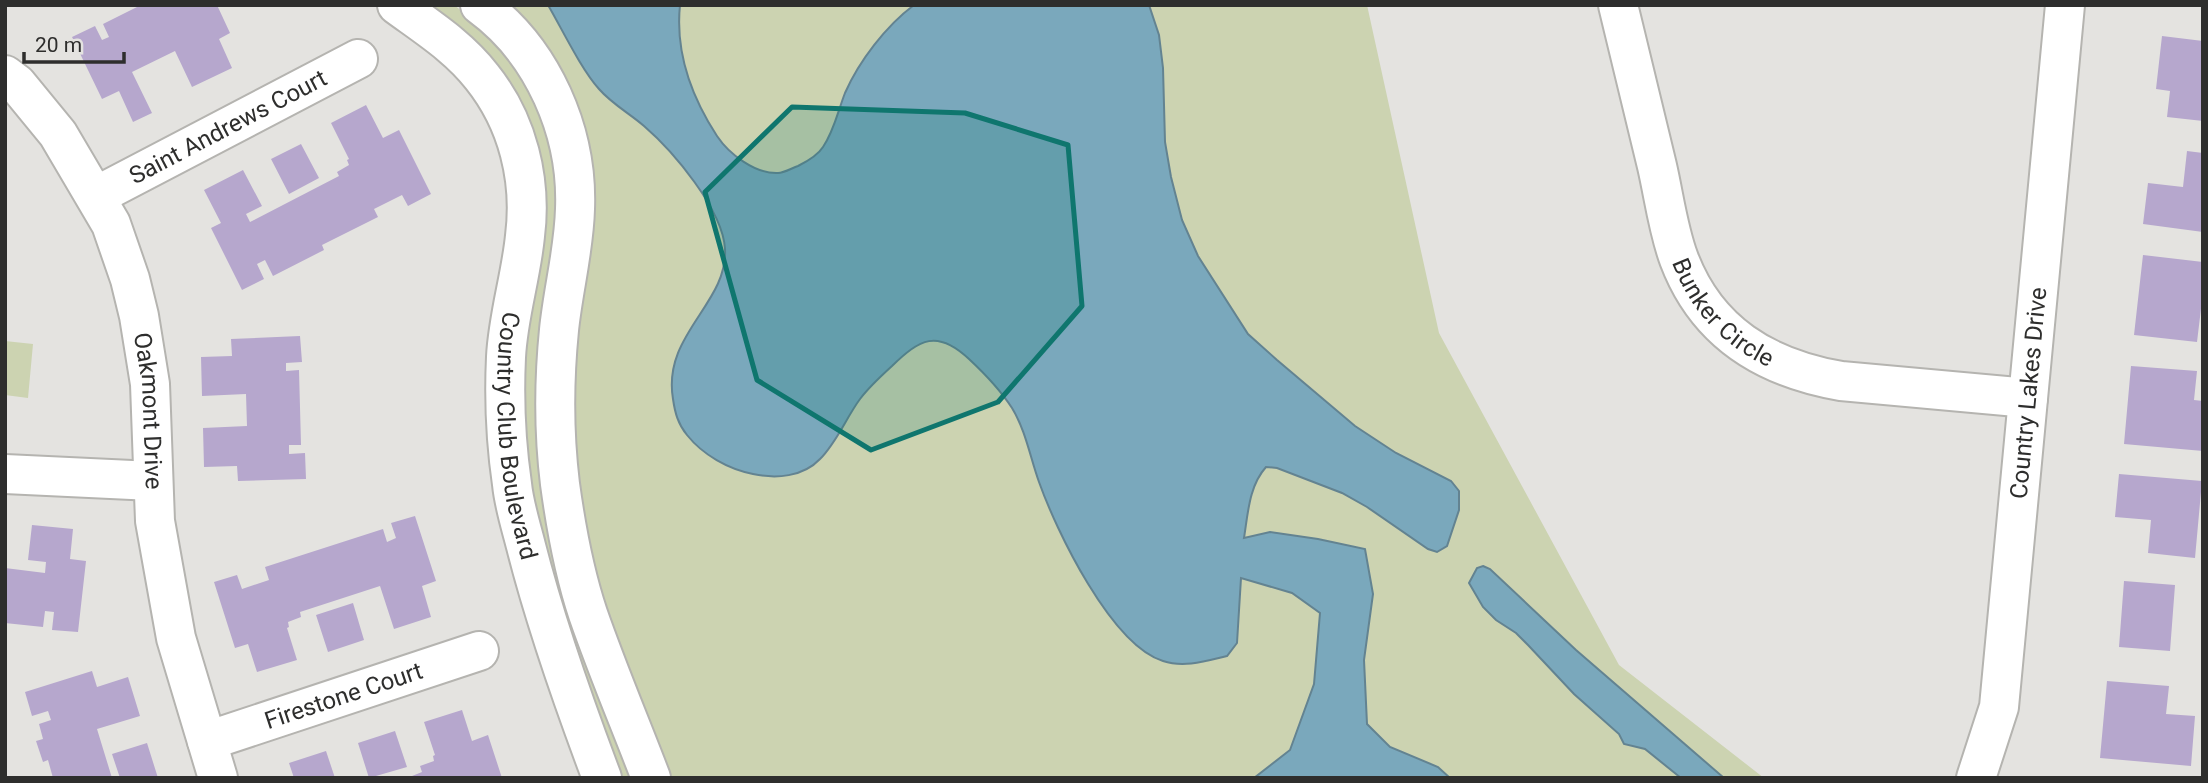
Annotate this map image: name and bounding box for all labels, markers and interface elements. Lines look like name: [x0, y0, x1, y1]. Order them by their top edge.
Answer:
scale bar: [24, 21, 124, 65]
text: 20 m: [35, 33, 82, 57]
street label: Saint Andrews Court: [125, 64, 332, 190]
street label: Bunker Circle: [1666, 254, 1778, 373]
street label: Country Lakes Drive: [2005, 286, 2052, 500]
street label: Country Club Boulevard: [491, 310, 543, 563]
street label: Oakmont Drive: [128, 330, 168, 490]
street label: Firestone Court: [261, 657, 426, 735]

